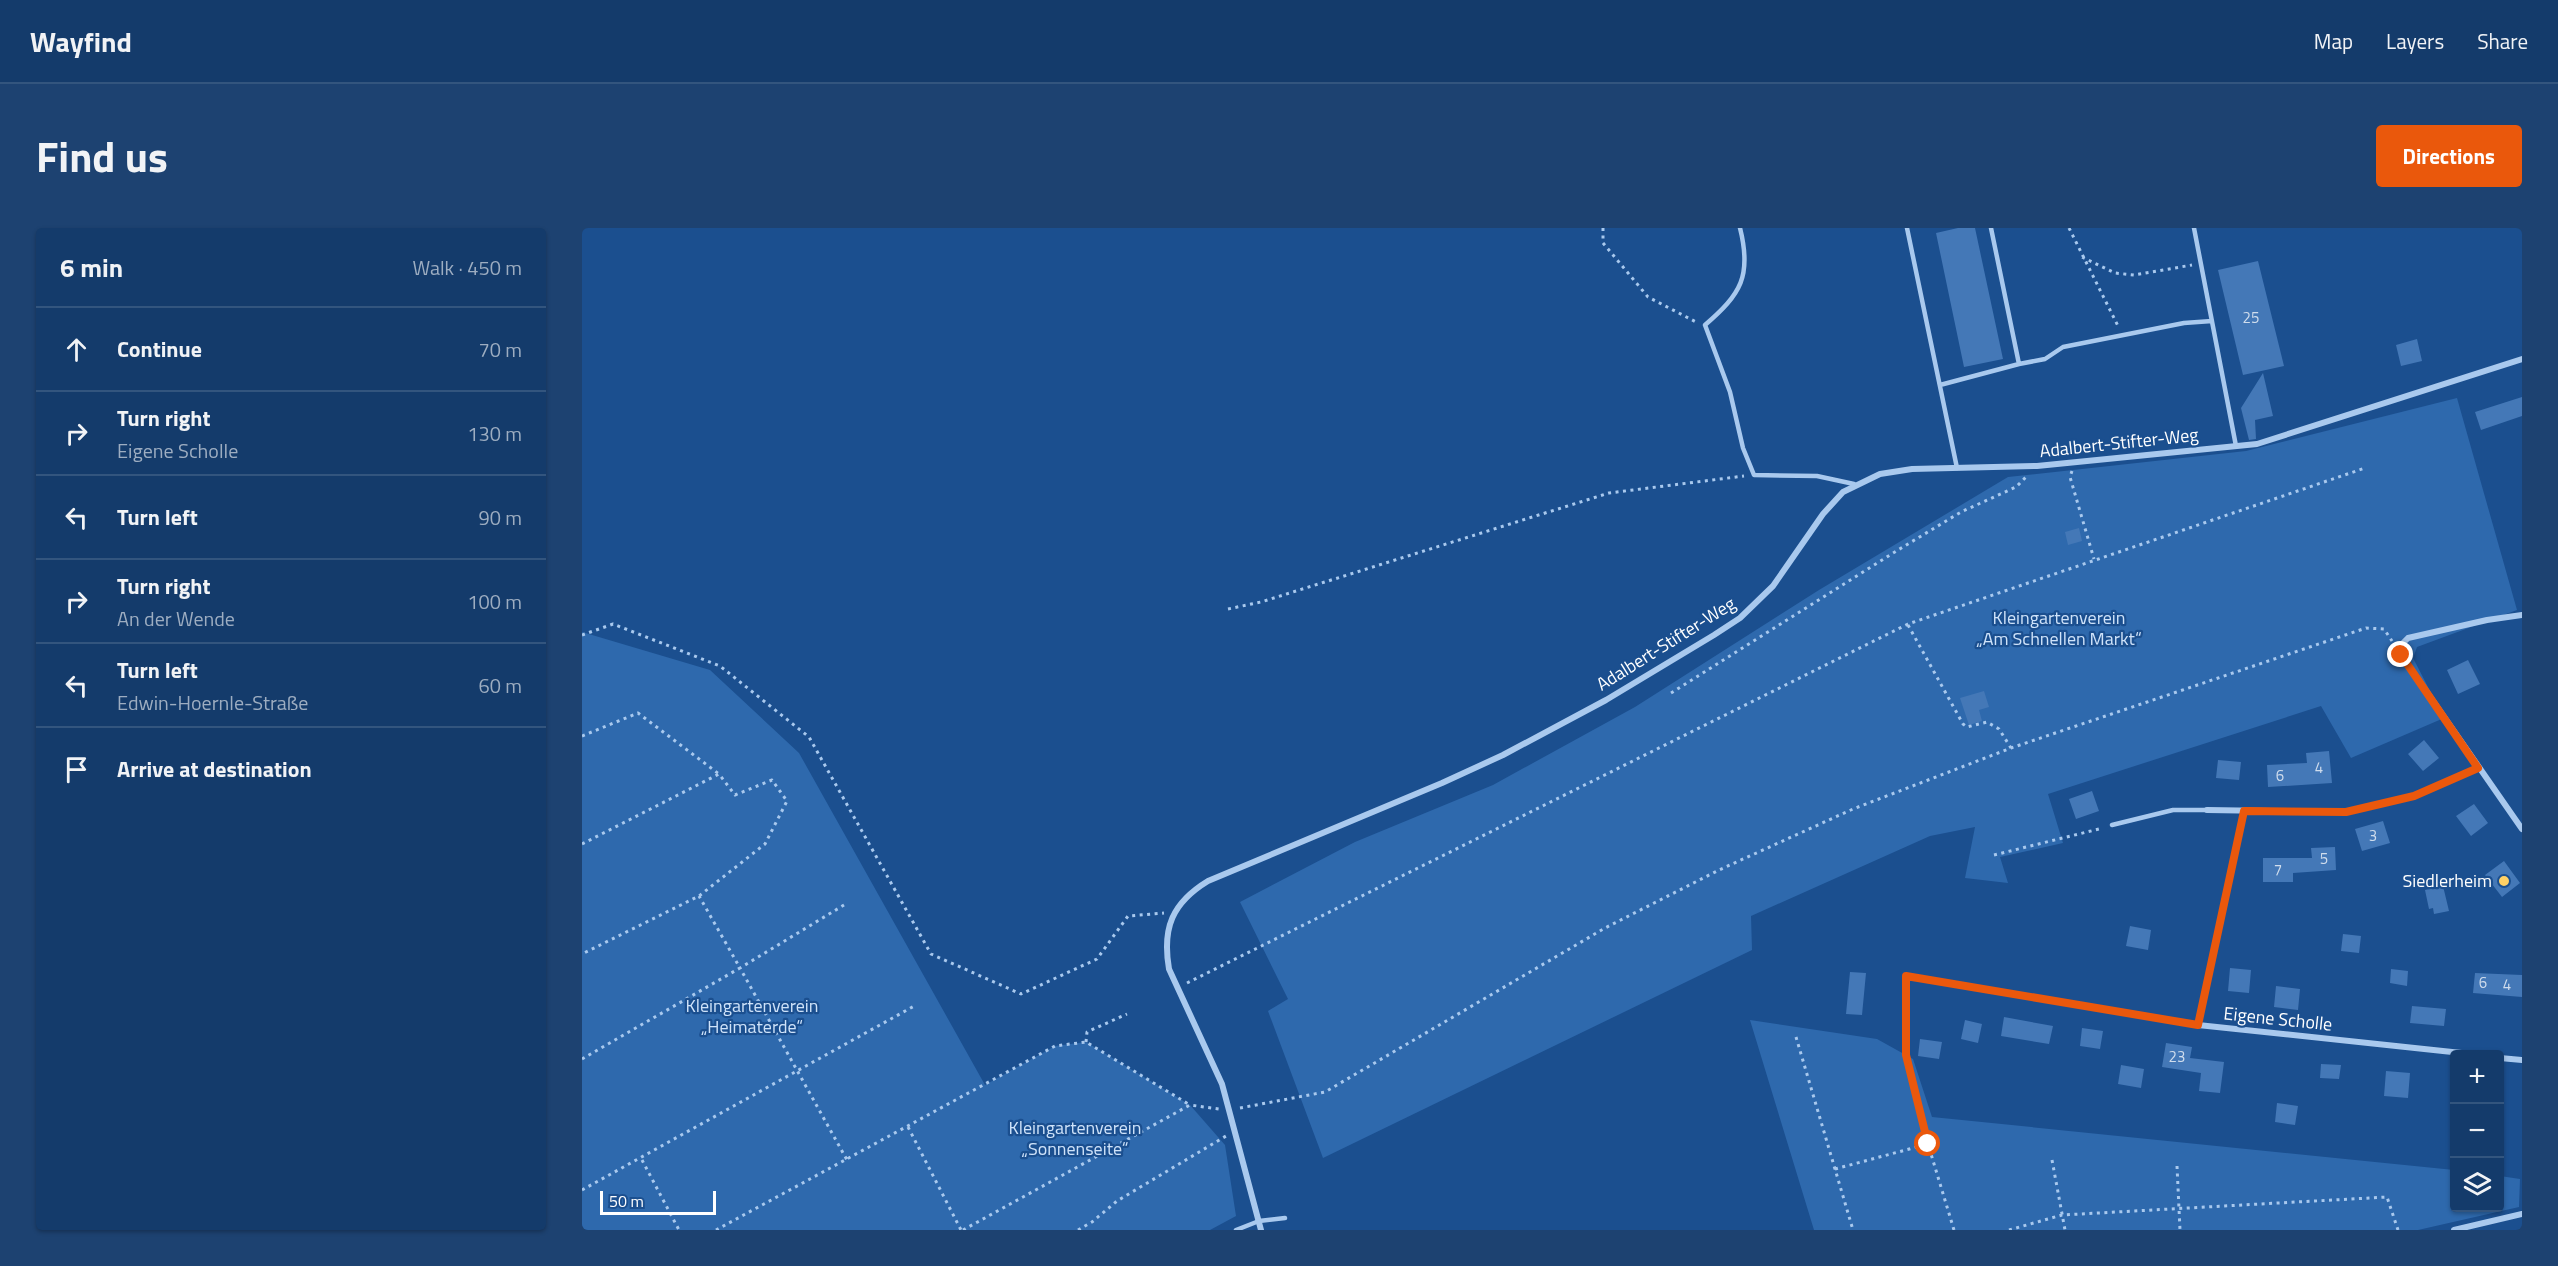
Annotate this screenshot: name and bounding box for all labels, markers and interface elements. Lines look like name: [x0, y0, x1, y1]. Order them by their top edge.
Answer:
text: Wayfind: [30, 20, 132, 63]
text: Map: [2314, 25, 2353, 57]
text: Layers: [2386, 25, 2444, 57]
text: Share: [2477, 25, 2528, 57]
text: Find us: [36, 124, 168, 188]
button: Directions: [2376, 125, 2522, 187]
text: 6 min: [60, 248, 123, 287]
text: Walk · 450 m: [413, 252, 522, 283]
house number: 25: [2243, 306, 2259, 329]
text: Continue: [117, 332, 202, 366]
icon: ahead: [60, 333, 93, 366]
text: 70 m: [478, 334, 522, 365]
text: Turn right: [117, 401, 211, 435]
icon: right: [60, 417, 93, 450]
text: 130 m: [467, 418, 522, 449]
street label: Adalbert-Stifter-Weg: [2038, 421, 2200, 464]
text: Eigene Scholle: [117, 435, 238, 466]
text: Turn left: [117, 500, 198, 534]
icon: left: [60, 501, 93, 534]
text: 90 m: [478, 502, 522, 533]
text: Turn right: [117, 569, 211, 603]
icon: right: [60, 585, 93, 618]
text: 100 m: [467, 586, 522, 617]
street label: Adalbert-Stifter-Weg: [1591, 590, 1741, 697]
text: An der Wende: [117, 603, 235, 634]
park label: Kleingartenverein „Am Schnellen Markt“: [1976, 604, 2142, 652]
route end: [2387, 641, 2413, 667]
text: Turn left: [117, 653, 198, 687]
icon: left: [60, 669, 93, 702]
text: 60 m: [478, 670, 522, 701]
text: Edwin-Hoernle-Straße: [117, 687, 308, 718]
text: Arrive at destination: [117, 752, 312, 786]
icon: arrive: [60, 753, 93, 786]
house number: 4: [2315, 756, 2323, 779]
house number: 6: [2276, 764, 2284, 787]
house number: 3: [2369, 824, 2377, 847]
house number: 5: [2320, 847, 2328, 870]
house number: 7: [2274, 858, 2282, 881]
place label: Siedlerheim: [2402, 867, 2492, 894]
marker: Siedlerheim: [2497, 874, 2511, 888]
house number: 6: [2479, 971, 2487, 994]
house number: 4: [2503, 973, 2511, 996]
park label: Kleingartenverein „Heimaterde“: [686, 992, 818, 1040]
street label: Eigene Scholle: [2222, 999, 2334, 1038]
house number: 23: [2169, 1045, 2185, 1068]
map controls: [2450, 1050, 2504, 1212]
button: +: [2450, 1050, 2504, 1104]
button: −: [2450, 1104, 2504, 1158]
park label: Kleingartenverein „Sonnenseite“: [1009, 1114, 1141, 1162]
route start: [1914, 1130, 1940, 1156]
button: layers: [2450, 1158, 2504, 1212]
scale bar: [600, 1188, 716, 1216]
text: 50 m: [609, 1189, 644, 1213]

